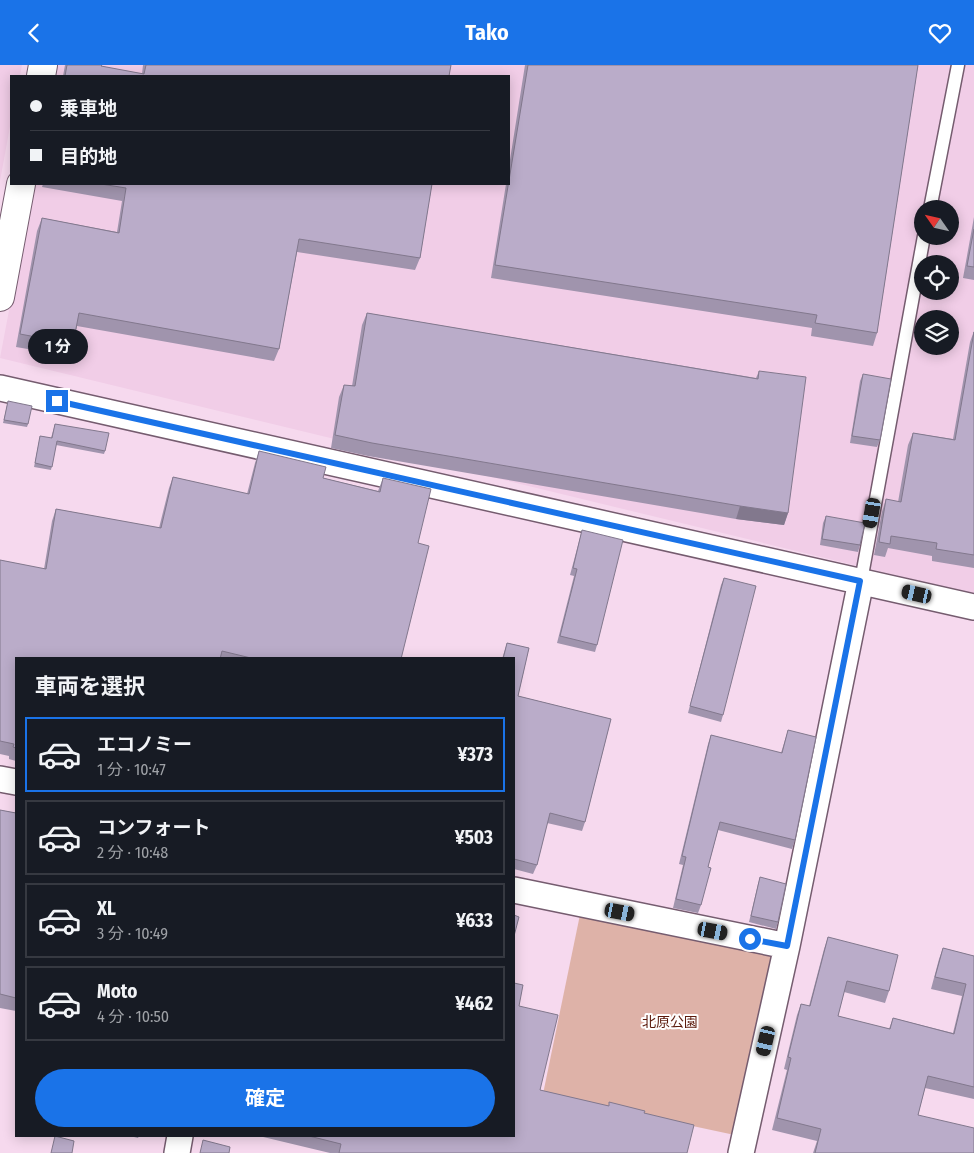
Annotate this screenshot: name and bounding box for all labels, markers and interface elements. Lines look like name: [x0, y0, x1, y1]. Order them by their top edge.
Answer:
icon: back: [20, 19, 48, 47]
text: Tako: [465, 19, 509, 46]
icon: heart: [926, 19, 954, 47]
text: 乗車地: [60, 97, 117, 120]
text: 目的地: [60, 145, 117, 168]
north arrow: [914, 200, 959, 245]
map controls: [914, 200, 959, 355]
button: locate: [914, 255, 959, 300]
button: layers: [914, 310, 959, 355]
callout: 1 分: [27, 329, 87, 363]
text: 1 分: [45, 337, 71, 356]
route end: [46, 390, 68, 412]
car: [862, 497, 881, 529]
car: [900, 583, 933, 605]
text: 車両を選択: [35, 673, 145, 700]
icon: car: [37, 732, 82, 777]
text: エコノミー: [97, 733, 192, 756]
text: ¥373: [457, 743, 493, 766]
text: 1 分 · 10:47: [97, 760, 166, 779]
icon: car: [37, 815, 82, 860]
text: コンフォート: [97, 816, 210, 839]
text: ¥503: [455, 826, 493, 849]
text: 2 分 · 10:48: [97, 843, 168, 862]
text: XL: [97, 897, 116, 920]
icon: car: [37, 898, 82, 943]
car: [603, 902, 636, 922]
text: ¥633: [456, 909, 493, 932]
car: [696, 921, 729, 941]
text: 3 分 · 10:49: [97, 924, 168, 943]
route start: [739, 928, 761, 950]
text: Moto: [97, 980, 137, 1003]
icon: car: [37, 981, 82, 1026]
text: ¥462: [455, 992, 493, 1015]
text: 4 分 · 10:50: [97, 1007, 169, 1026]
park label: 北原公園: [642, 1014, 698, 1031]
car: [755, 1025, 776, 1057]
button: 確定: [35, 1069, 495, 1127]

